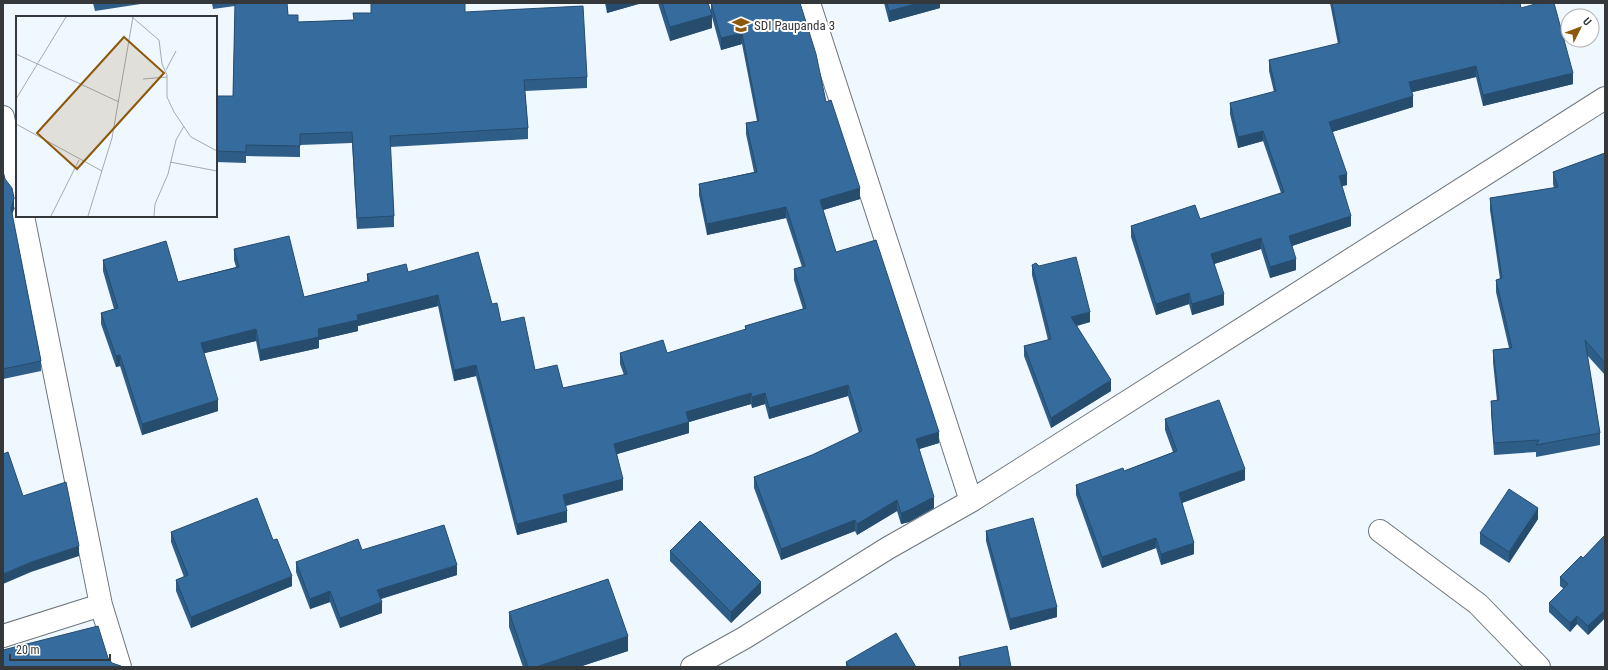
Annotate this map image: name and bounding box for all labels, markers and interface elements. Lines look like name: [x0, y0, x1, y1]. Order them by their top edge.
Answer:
north arrow: [1560, 8, 1600, 48]
school or university icon: SDI Paupanda 3: [731, 15, 751, 35]
text: U: [1580, 15, 1594, 28]
inset map: [16, 16, 217, 217]
place label: SDI Paupanda 3: [754, 18, 835, 33]
scale bar: [10, 636, 110, 662]
text: 20 m: [16, 643, 40, 657]

